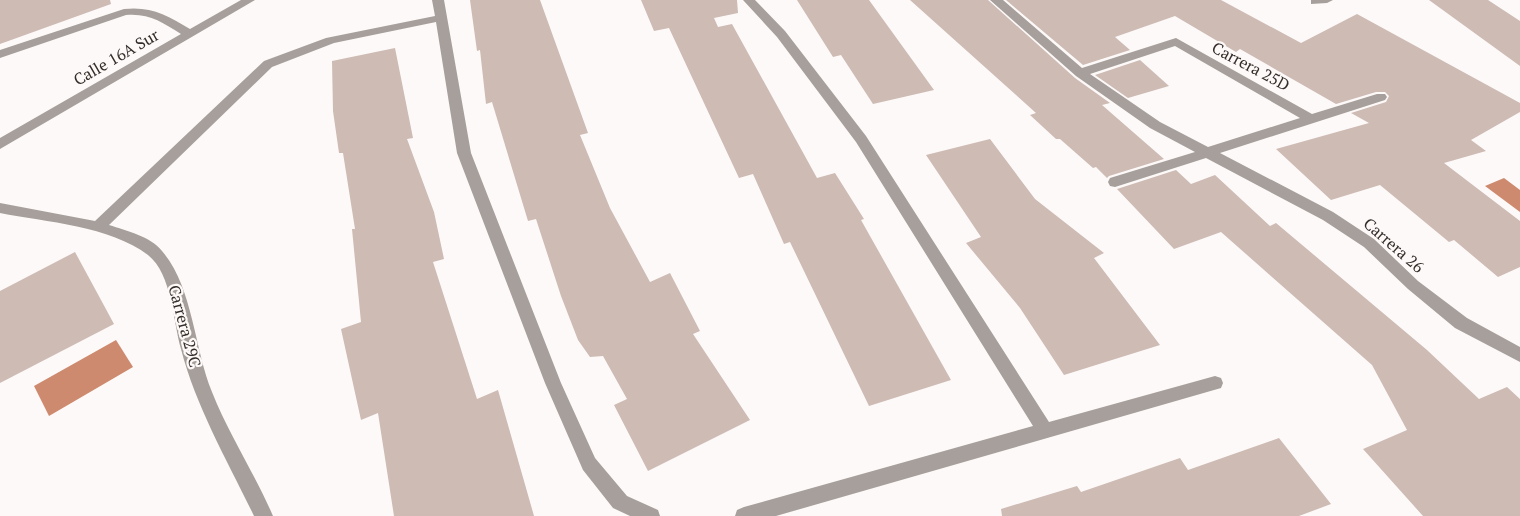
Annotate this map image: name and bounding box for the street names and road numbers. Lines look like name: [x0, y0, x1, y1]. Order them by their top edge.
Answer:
street label: Calle 16A Sur: [69, 23, 164, 90]
street label: Carrera 25D: [1208, 36, 1294, 96]
street label: Carrera 26: [1359, 212, 1429, 278]
street label: Carrera 29C: [163, 282, 207, 370]

